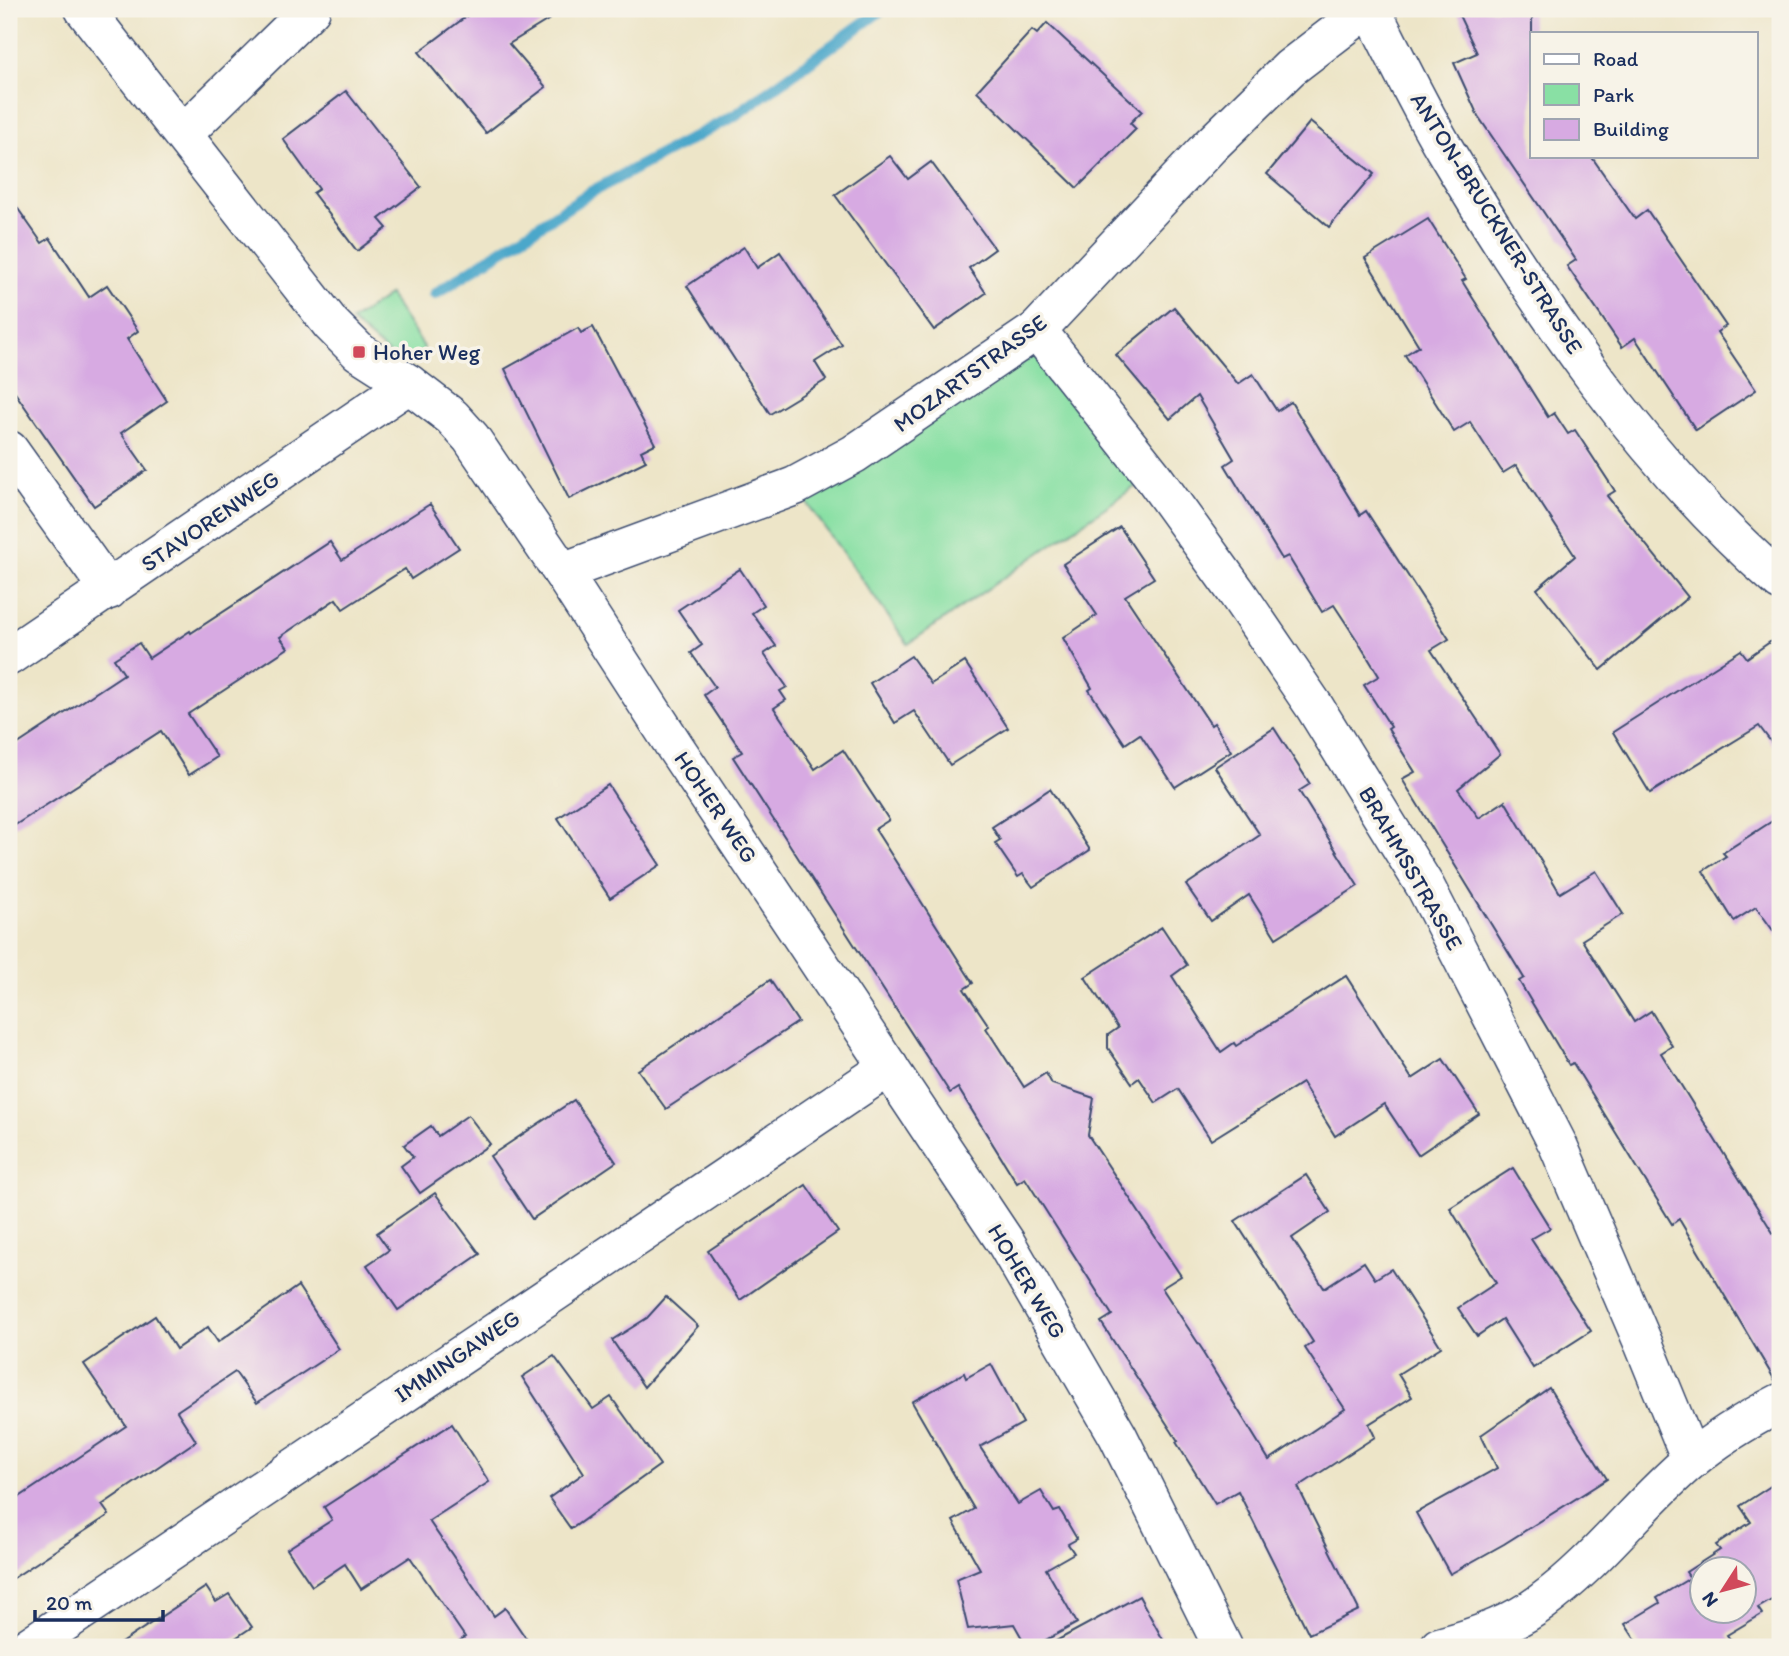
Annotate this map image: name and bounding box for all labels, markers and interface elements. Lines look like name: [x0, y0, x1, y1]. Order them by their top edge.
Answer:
legend: [1530, 32, 1758, 158]
text: Road: [1593, 46, 1639, 71]
text: Park: [1593, 82, 1635, 107]
street label: ANTON-BRUCKNER-STRASSE: [1405, 87, 1589, 359]
text: Building: [1593, 116, 1669, 141]
street label: MOZARTSTRASSE: [888, 308, 1052, 438]
place label: Hoher Weg: [373, 338, 481, 366]
marker: Hoher Weg: [351, 344, 367, 360]
street label: STAVORENWEG: [135, 464, 285, 578]
street label: HOHER WEG: [668, 746, 764, 868]
street label: BRAHMSSTRASSE: [1353, 781, 1469, 955]
street label: HOHER WEG: [982, 1218, 1072, 1344]
street label: IMMINGAWEG: [389, 1304, 525, 1408]
north arrow: [1688, 1554, 1758, 1624]
scale bar: [35, 1579, 163, 1623]
text: N: [1697, 1588, 1723, 1612]
text: 20 m: [46, 1590, 93, 1615]

